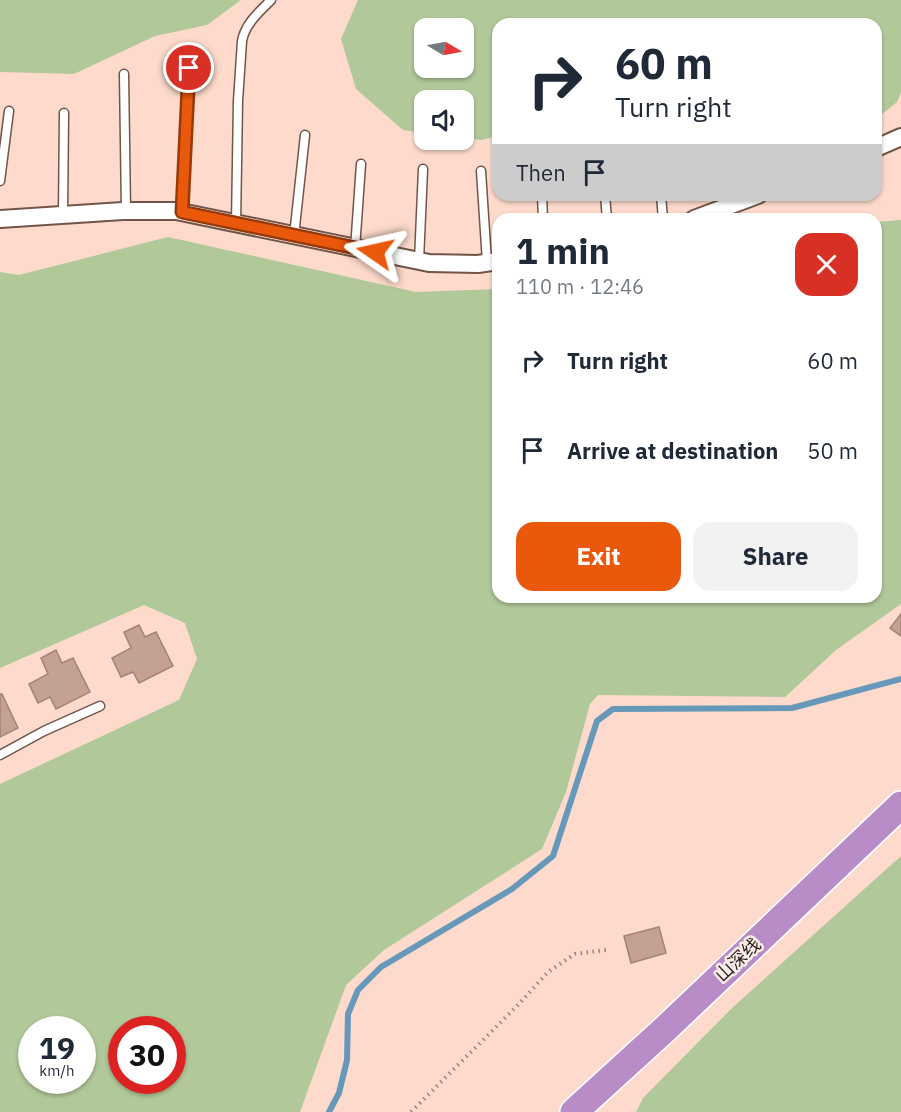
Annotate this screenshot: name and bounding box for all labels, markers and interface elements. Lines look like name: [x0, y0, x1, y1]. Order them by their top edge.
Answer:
north arrow: [414, 18, 474, 78]
map controls: [414, 18, 474, 150]
text: 60 m: [615, 36, 713, 91]
pin: [163, 42, 214, 93]
icon: right: [516, 42, 594, 120]
icon: arrive: [172, 51, 205, 84]
text: Turn right: [615, 89, 732, 124]
button: sound: [414, 90, 474, 150]
icon: arrive: [578, 156, 611, 189]
text: Then: [516, 158, 566, 187]
position arrow: [343, 220, 407, 284]
text: 1 min: [516, 227, 610, 274]
button: close: [795, 233, 858, 296]
text: 110 m · 12:46: [516, 273, 644, 300]
icon: right: [516, 344, 549, 377]
text: Turn right: [567, 346, 668, 375]
text: 60 m: [807, 346, 858, 375]
icon: arrive: [516, 434, 549, 467]
text: Arrive at destination: [567, 436, 778, 465]
text: 50 m: [807, 436, 858, 465]
button: Exit: [516, 522, 681, 591]
button: Share: [693, 522, 858, 591]
street label: 山深线: [710, 933, 765, 986]
speed limit sign: 30: [108, 1016, 186, 1094]
text: 19: [39, 1028, 75, 1067]
text: km/h: [39, 1061, 75, 1080]

